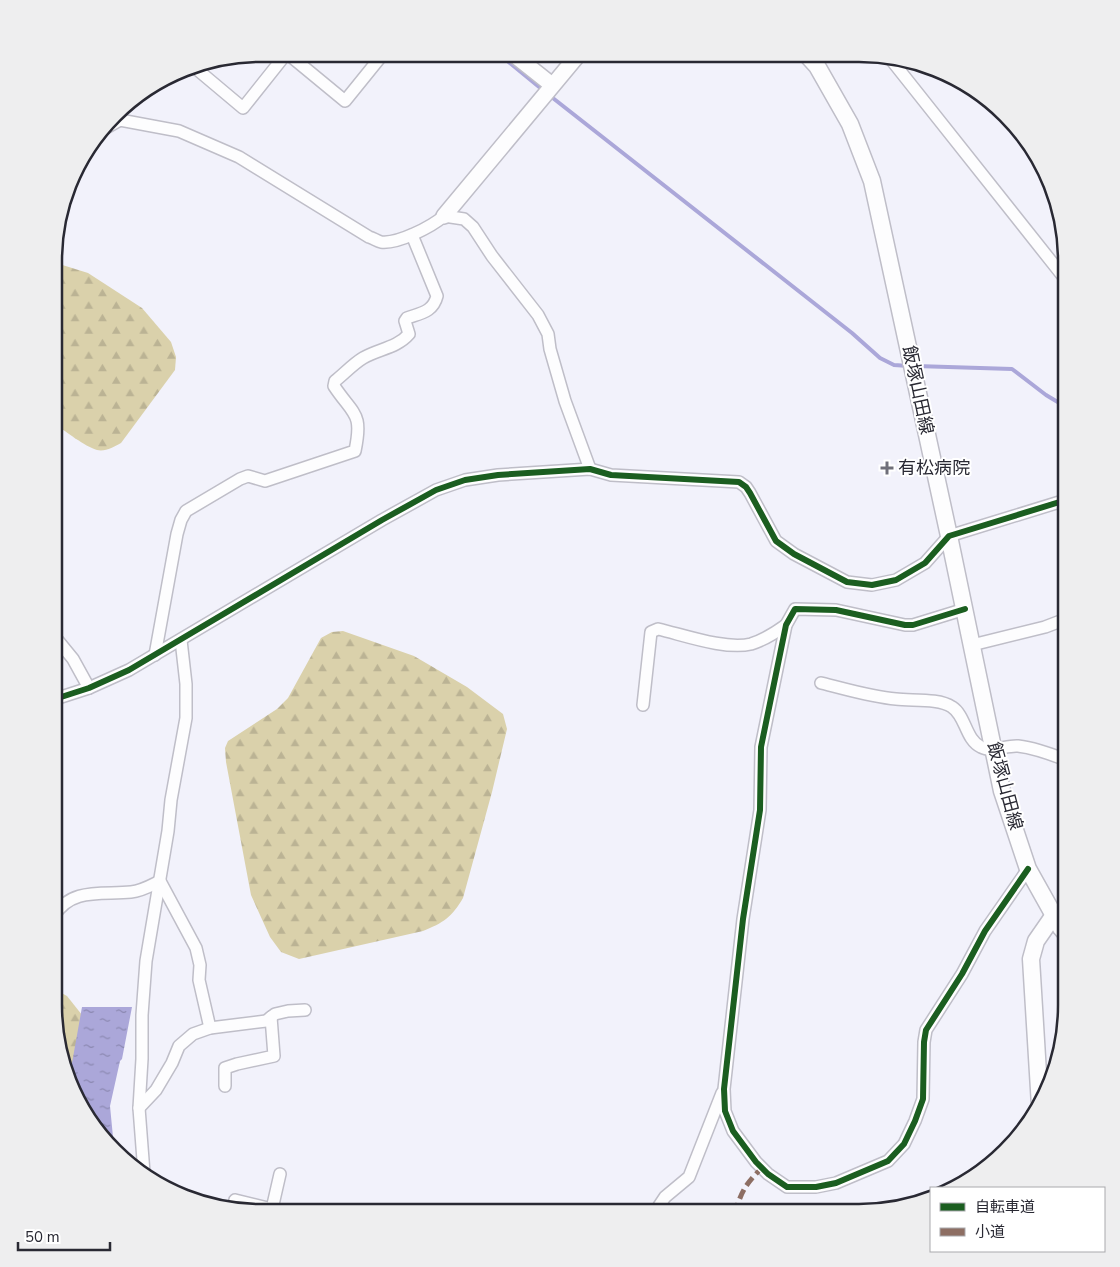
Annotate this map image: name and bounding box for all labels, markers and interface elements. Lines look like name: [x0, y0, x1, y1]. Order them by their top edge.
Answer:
street label: 飯塚山田線: [897, 343, 939, 437]
place label: 有松病院: [898, 456, 970, 480]
marker: 有松病院: [880, 461, 894, 475]
street label: 飯塚山田線: [982, 739, 1028, 833]
legend: [930, 1187, 1105, 1252]
text: 自転車道: [975, 1197, 1035, 1217]
scale bar: [18, 1220, 110, 1252]
text: 小道: [975, 1222, 1005, 1242]
text: 50 m: [25, 1227, 60, 1247]

